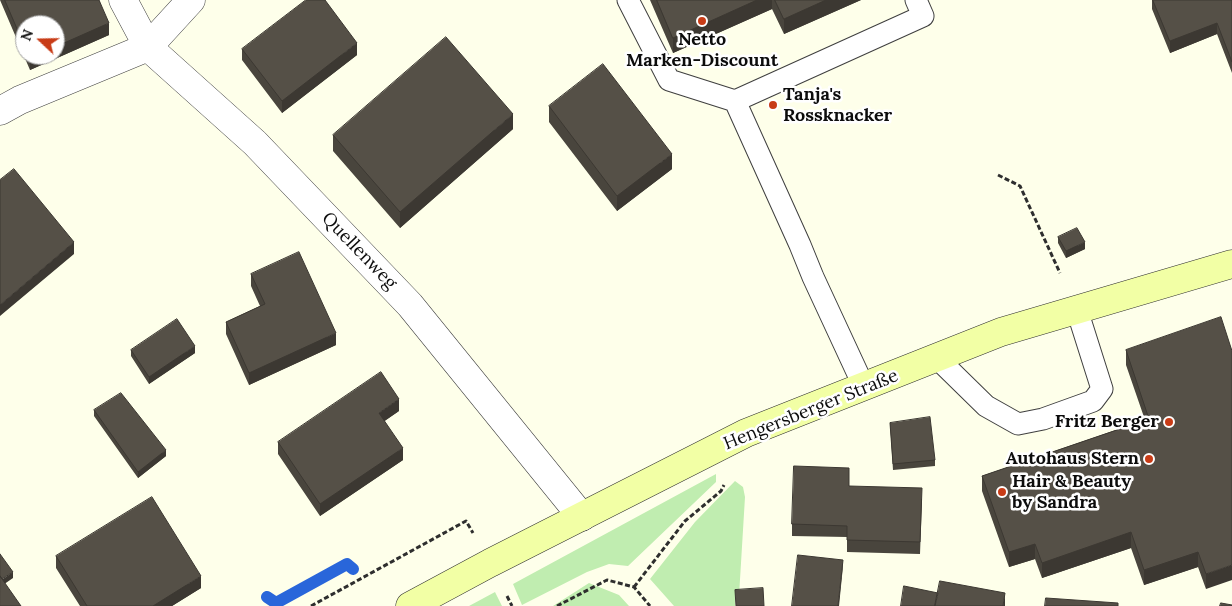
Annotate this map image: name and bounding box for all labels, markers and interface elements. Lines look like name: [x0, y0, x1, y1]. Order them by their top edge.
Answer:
north arrow: [15, 15, 65, 65]
marker: Netto Marken-Discount: [696, 15, 708, 27]
text: N: [17, 27, 37, 43]
place label: Netto Marken-Discount: [626, 29, 778, 72]
place label: Tanja's Rossknacker: [783, 84, 892, 126]
marker: Tanja's Rossknacker: [767, 99, 779, 111]
street label: Quellenweg: [317, 208, 401, 294]
street label: Hengersberger Straße: [721, 365, 901, 455]
place label: Fritz Berger: [1055, 411, 1159, 433]
marker: Fritz Berger: [1163, 416, 1175, 428]
place label: Autohaus Stern: [1006, 448, 1139, 470]
marker: Autohaus Stern: [1143, 453, 1155, 465]
place label: Hair & Beauty by Sandra: [1012, 471, 1131, 514]
marker: Hair & Beauty by Sandra: [996, 486, 1008, 498]

